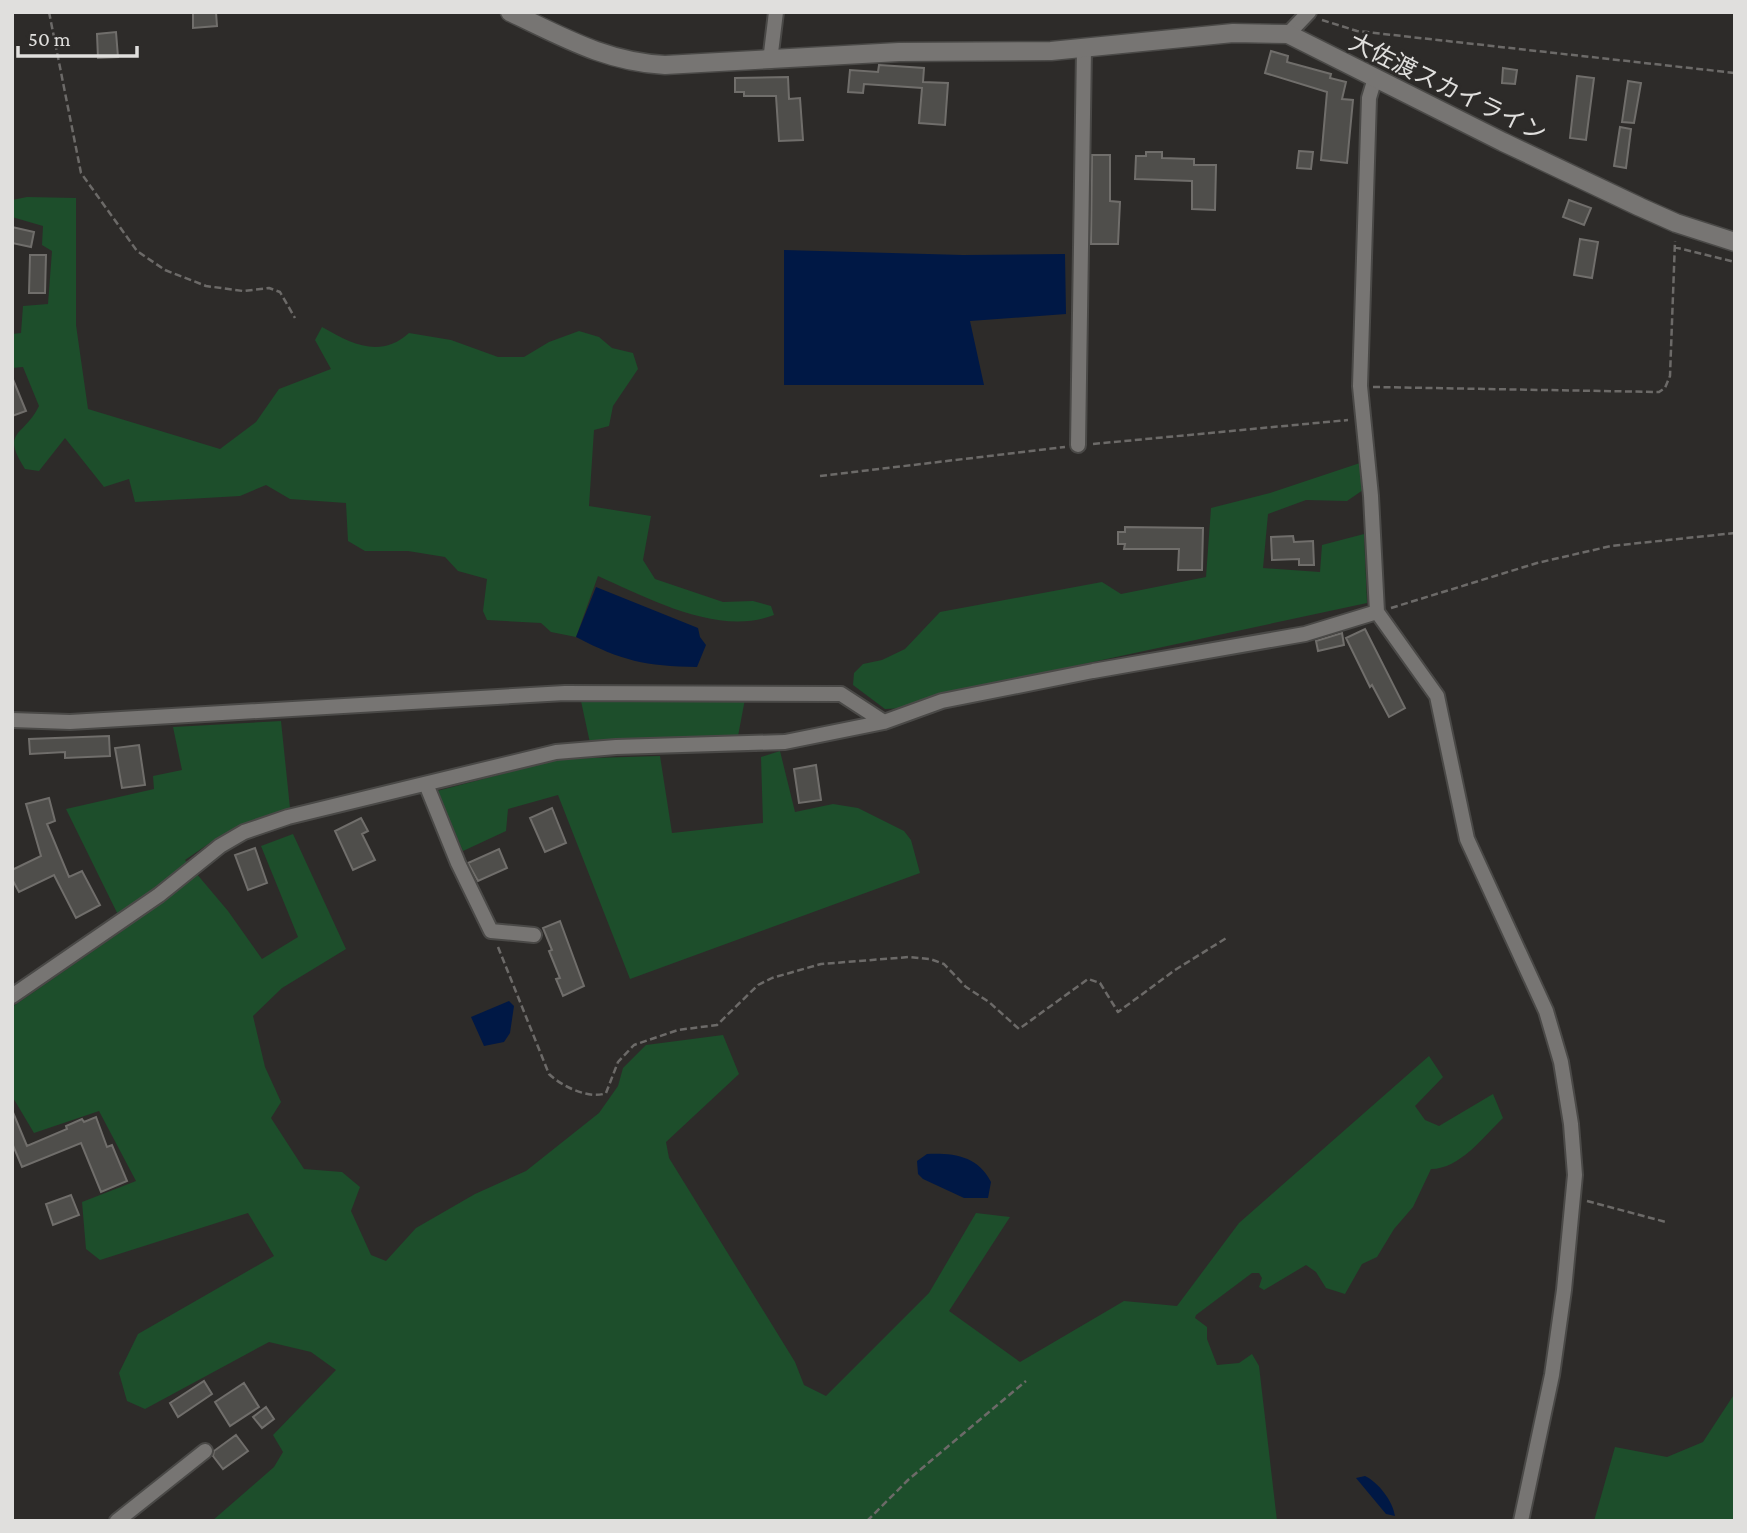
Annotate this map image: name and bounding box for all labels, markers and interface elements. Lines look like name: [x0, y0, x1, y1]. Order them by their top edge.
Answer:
scale bar: [18, 14, 136, 58]
text: 50 m: [28, 27, 71, 51]
street label: 大佐渡スカイライン: [1345, 28, 1551, 146]

